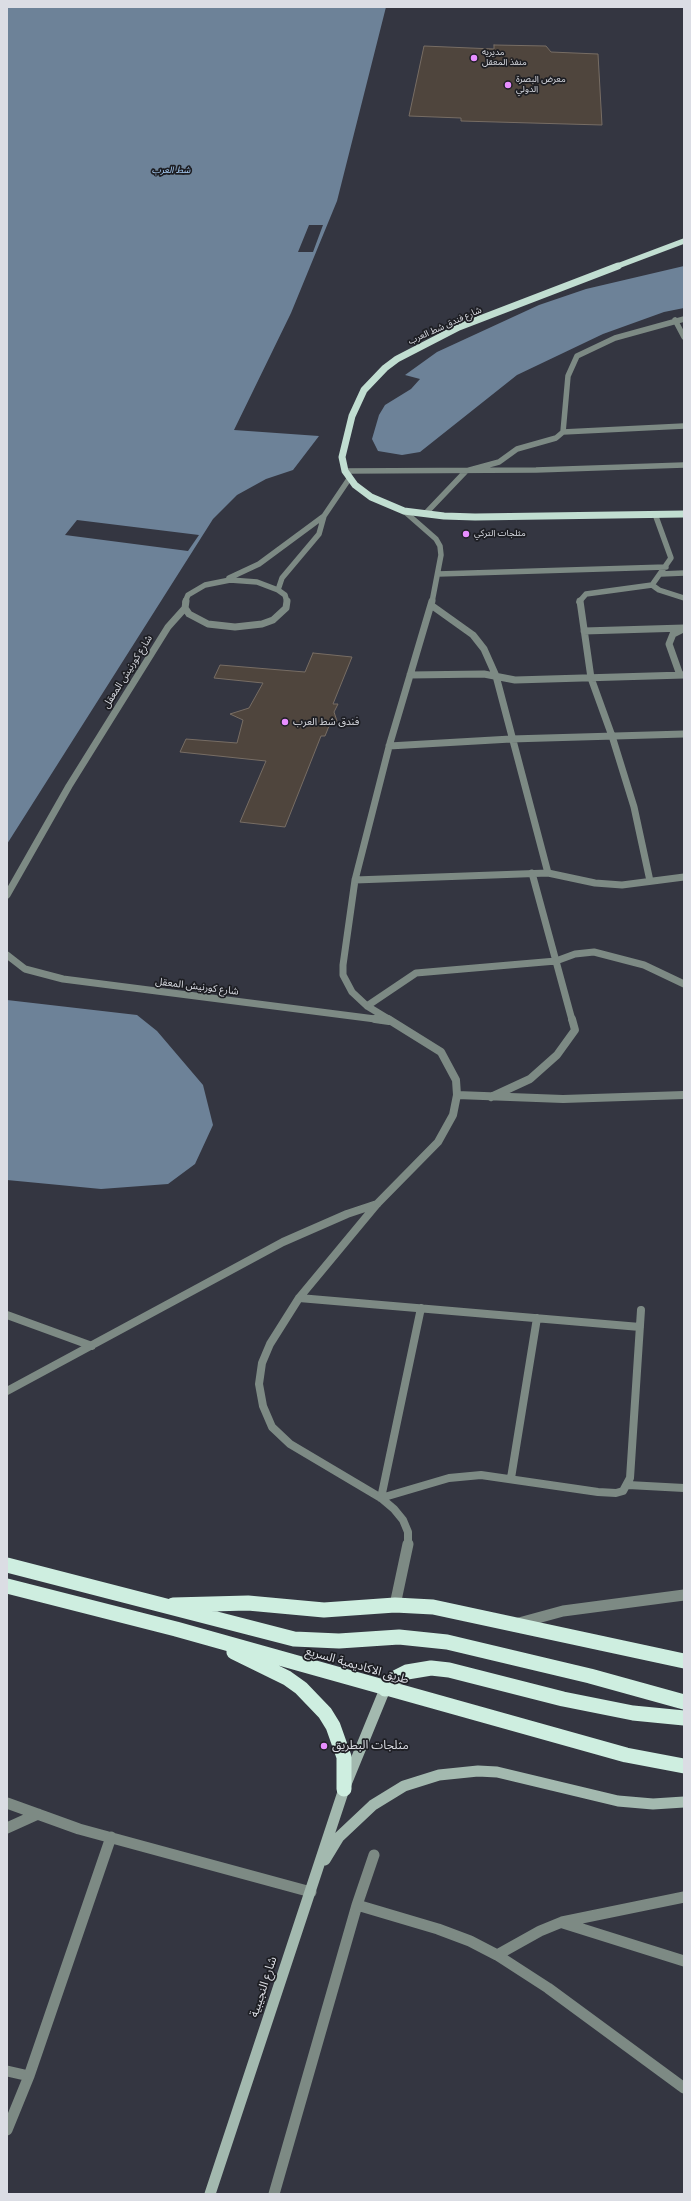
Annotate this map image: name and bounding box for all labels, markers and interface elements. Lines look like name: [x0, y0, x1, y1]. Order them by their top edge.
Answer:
place label: مديريه منفذ المعقل: [482, 48, 527, 69]
marker: مديريه منفذ المعقل: [469, 53, 479, 63]
place label: معرض البصرة الدولي: [516, 75, 566, 96]
marker: معرض البصرة الدولي: [503, 80, 513, 90]
water label: شط العرب: [152, 166, 190, 176]
street label: شارع فندق شط العرب: [407, 305, 483, 347]
marker: مثلجات التركي: [461, 529, 471, 539]
place label: مثلجات التركي: [474, 529, 526, 539]
street label: شارع كورنيش المعقل: [101, 633, 155, 711]
place label: فندق شط العرب: [293, 716, 359, 728]
marker: فندق شط العرب: [280, 717, 290, 727]
street label: شارع كورنيش المعقل: [155, 976, 239, 998]
street label: طريق الاكاديمية السريع: [304, 1644, 410, 1688]
place label: مثلجات البطريق: [332, 1739, 409, 1753]
marker: مثلجات البطريق: [319, 1741, 329, 1751]
street label: شارع النجيبية: [247, 1955, 281, 2019]

